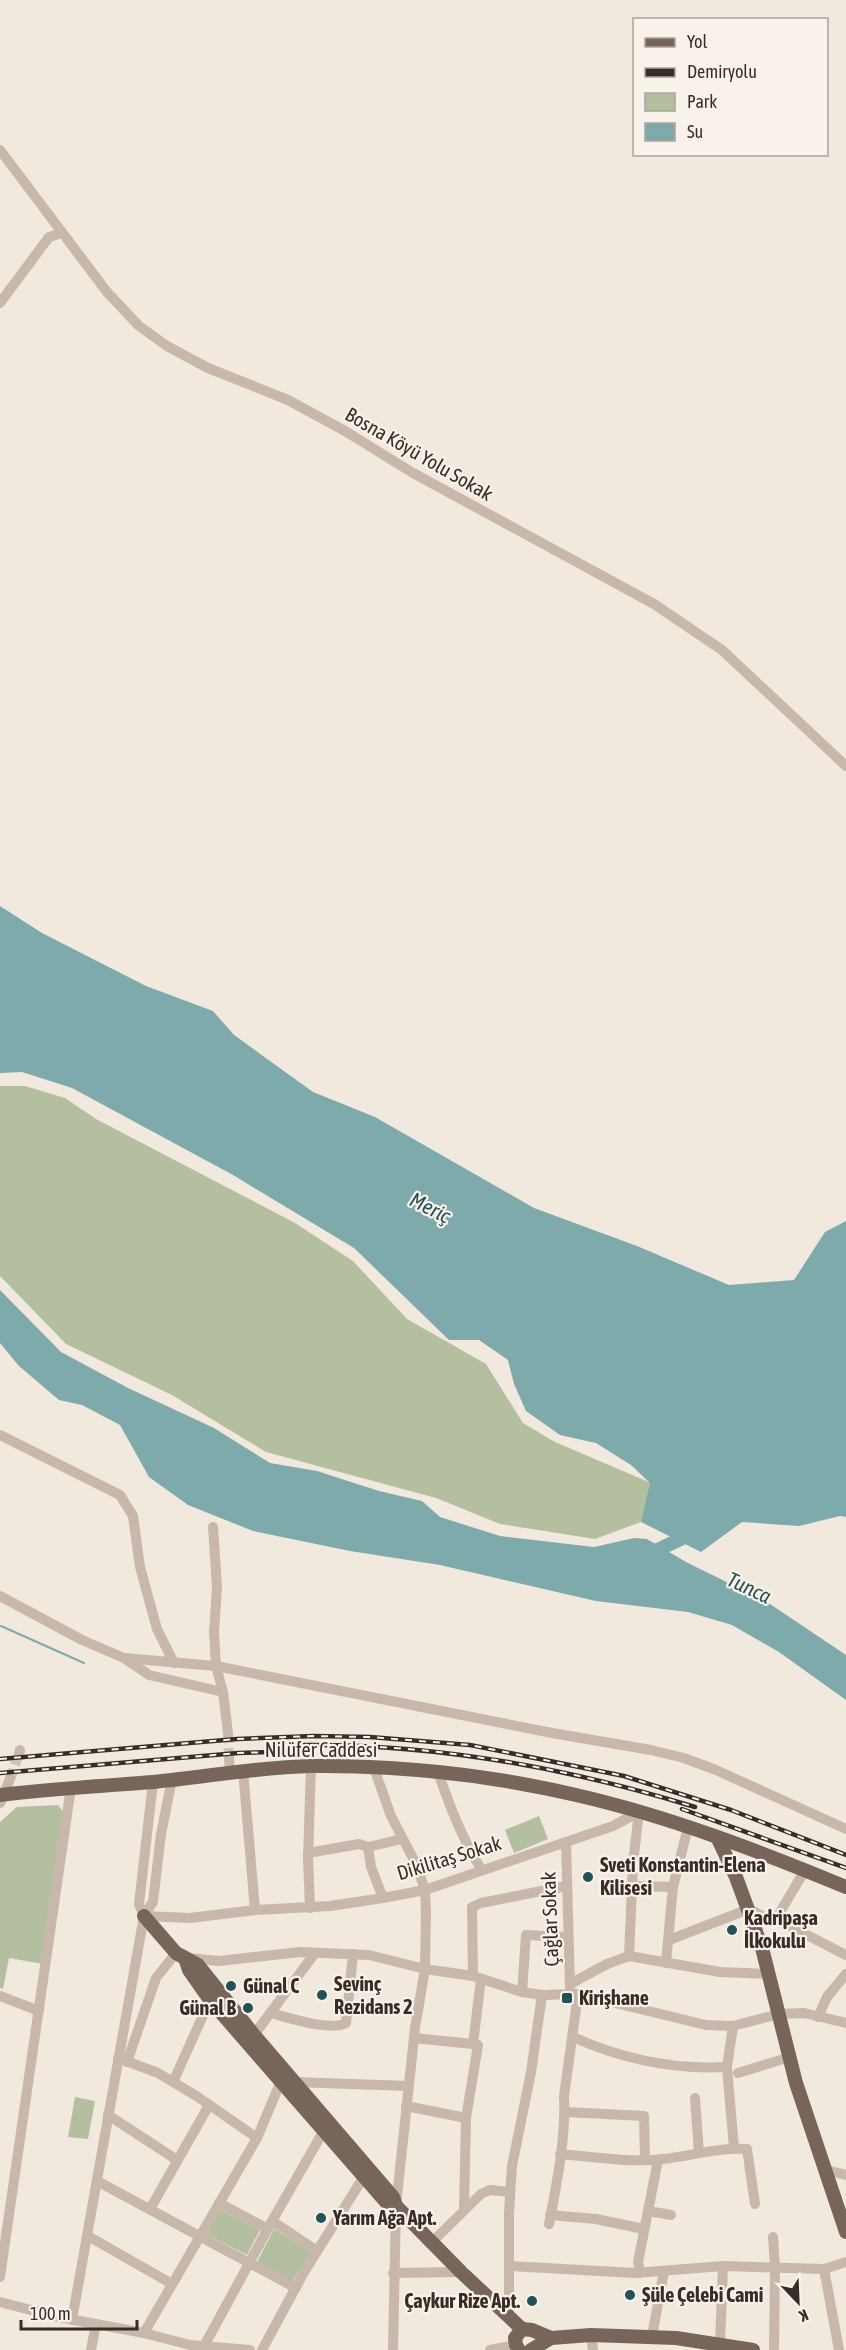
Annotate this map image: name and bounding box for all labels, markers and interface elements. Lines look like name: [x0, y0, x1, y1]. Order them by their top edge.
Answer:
legend: [633, 18, 828, 156]
text: Yol: [687, 31, 707, 52]
text: Demiryolu: [687, 61, 757, 82]
text: Park: [687, 91, 717, 112]
text: Su: [687, 121, 703, 142]
street label: Bosna Köyü Yolu Sokak: [341, 402, 497, 505]
water label: Meriç: [406, 1187, 456, 1228]
water label: Tunca: [723, 1566, 776, 1608]
street label: Nilüfer Caddesi: [265, 1738, 377, 1761]
street label: Dikilitaş Sokak: [394, 1831, 504, 1884]
place label: Sveti Konstantin-Elena Kilisesi: [600, 1853, 766, 1899]
marker: Sveti Konstantin-Elena Kilisesi: [581, 1870, 595, 1884]
street label: Çağlar Sokak: [536, 1871, 563, 1967]
place label: Kadripaşa İlkokulu: [744, 1906, 818, 1952]
marker: Kadripaşa İlkokulu: [725, 1923, 739, 1937]
place label: Sevinç Rezidans 2: [334, 1972, 413, 2018]
place label: Günal C: [243, 1974, 299, 1997]
marker: Günal C: [224, 1979, 238, 1993]
place label: Kirişhane: [579, 1986, 649, 2009]
marker: Sevinç Rezidans 2: [315, 1988, 329, 2002]
marker: Kirişhane: [560, 1991, 574, 2005]
place label: Günal B: [179, 1996, 237, 2019]
marker: Günal B: [241, 2001, 255, 2015]
place label: Yarım Ağa Apt.: [332, 2206, 437, 2229]
marker: Yarım Ağa Apt.: [314, 2211, 328, 2225]
north arrow: [768, 2272, 828, 2332]
place label: Şüle Çelebi Cami: [642, 2283, 763, 2306]
marker: Şüle Çelebi Cami: [623, 2288, 637, 2302]
place label: Çaykur Rize Apt.: [404, 2289, 520, 2312]
scale bar: [21, 2293, 136, 2331]
marker: Çaykur Rize Apt.: [525, 2294, 539, 2308]
text: 100 m: [30, 2303, 71, 2324]
text: K: [797, 2306, 811, 2326]

